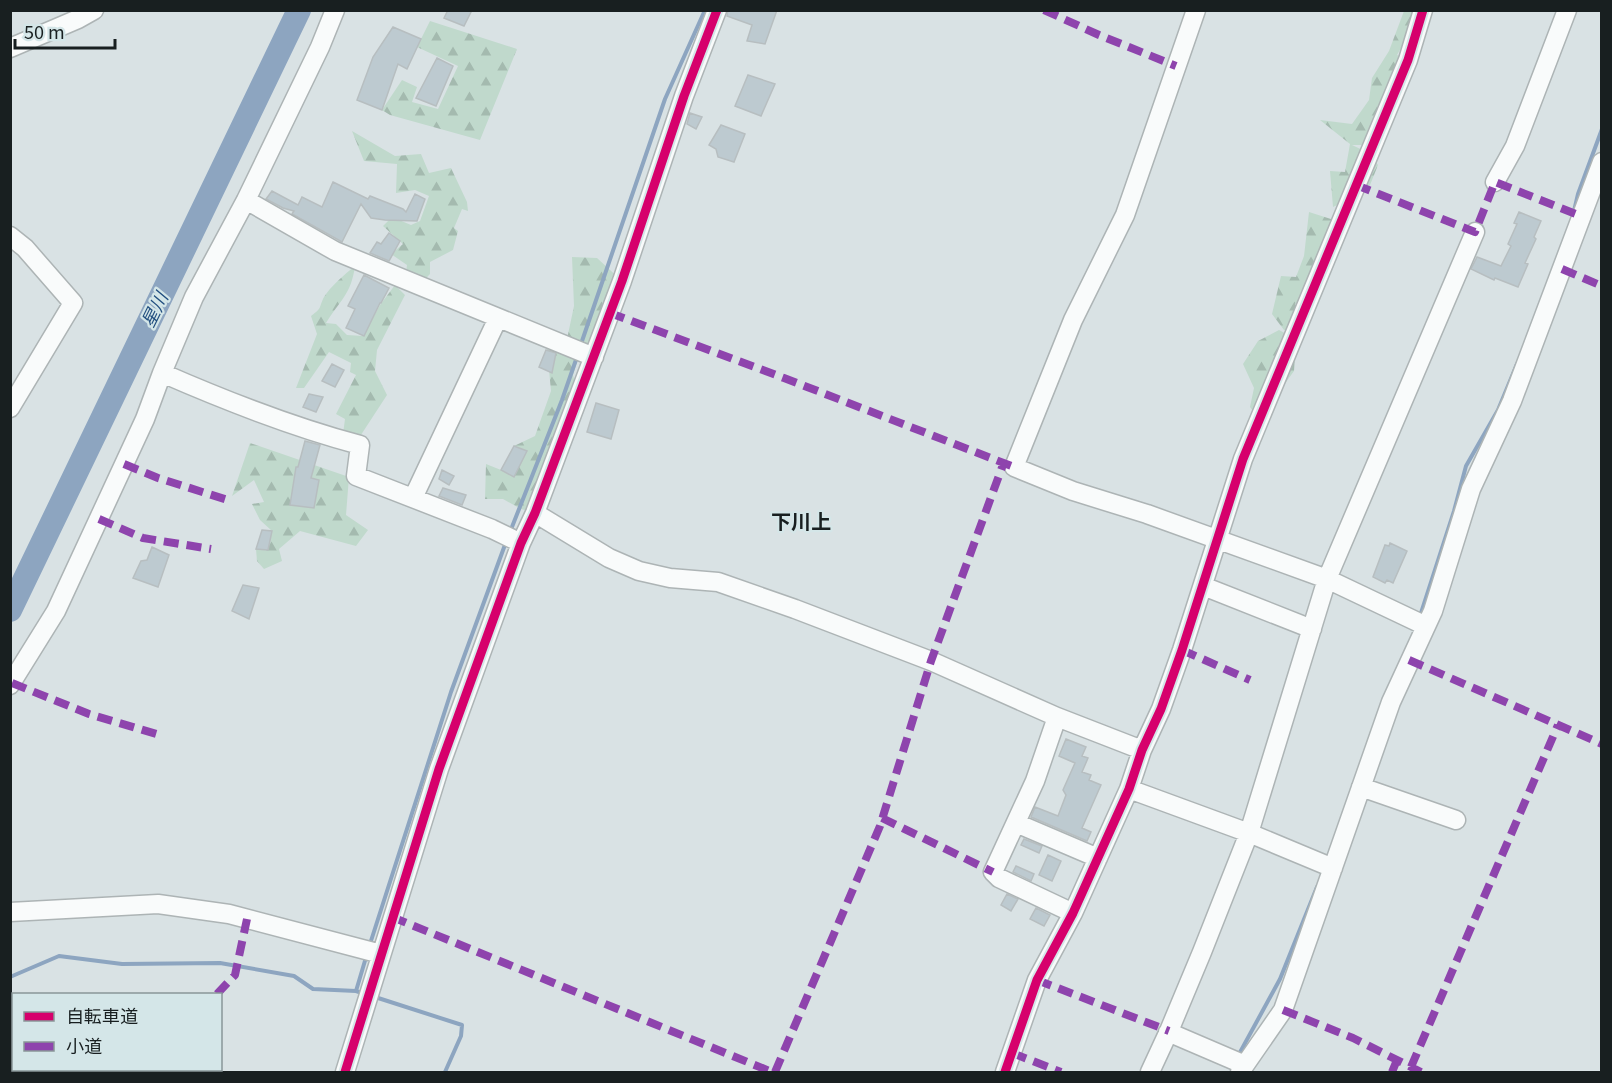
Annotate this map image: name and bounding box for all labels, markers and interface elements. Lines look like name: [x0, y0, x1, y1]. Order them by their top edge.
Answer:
scale bar: [15, 12, 116, 50]
text: 50 m: [24, 18, 65, 44]
water label: 星川: [134, 285, 174, 331]
district label: 下川上: [771, 506, 831, 535]
legend: [12, 993, 222, 1071]
text: 自転車道: [66, 1002, 138, 1028]
text: 小道: [66, 1032, 102, 1058]

